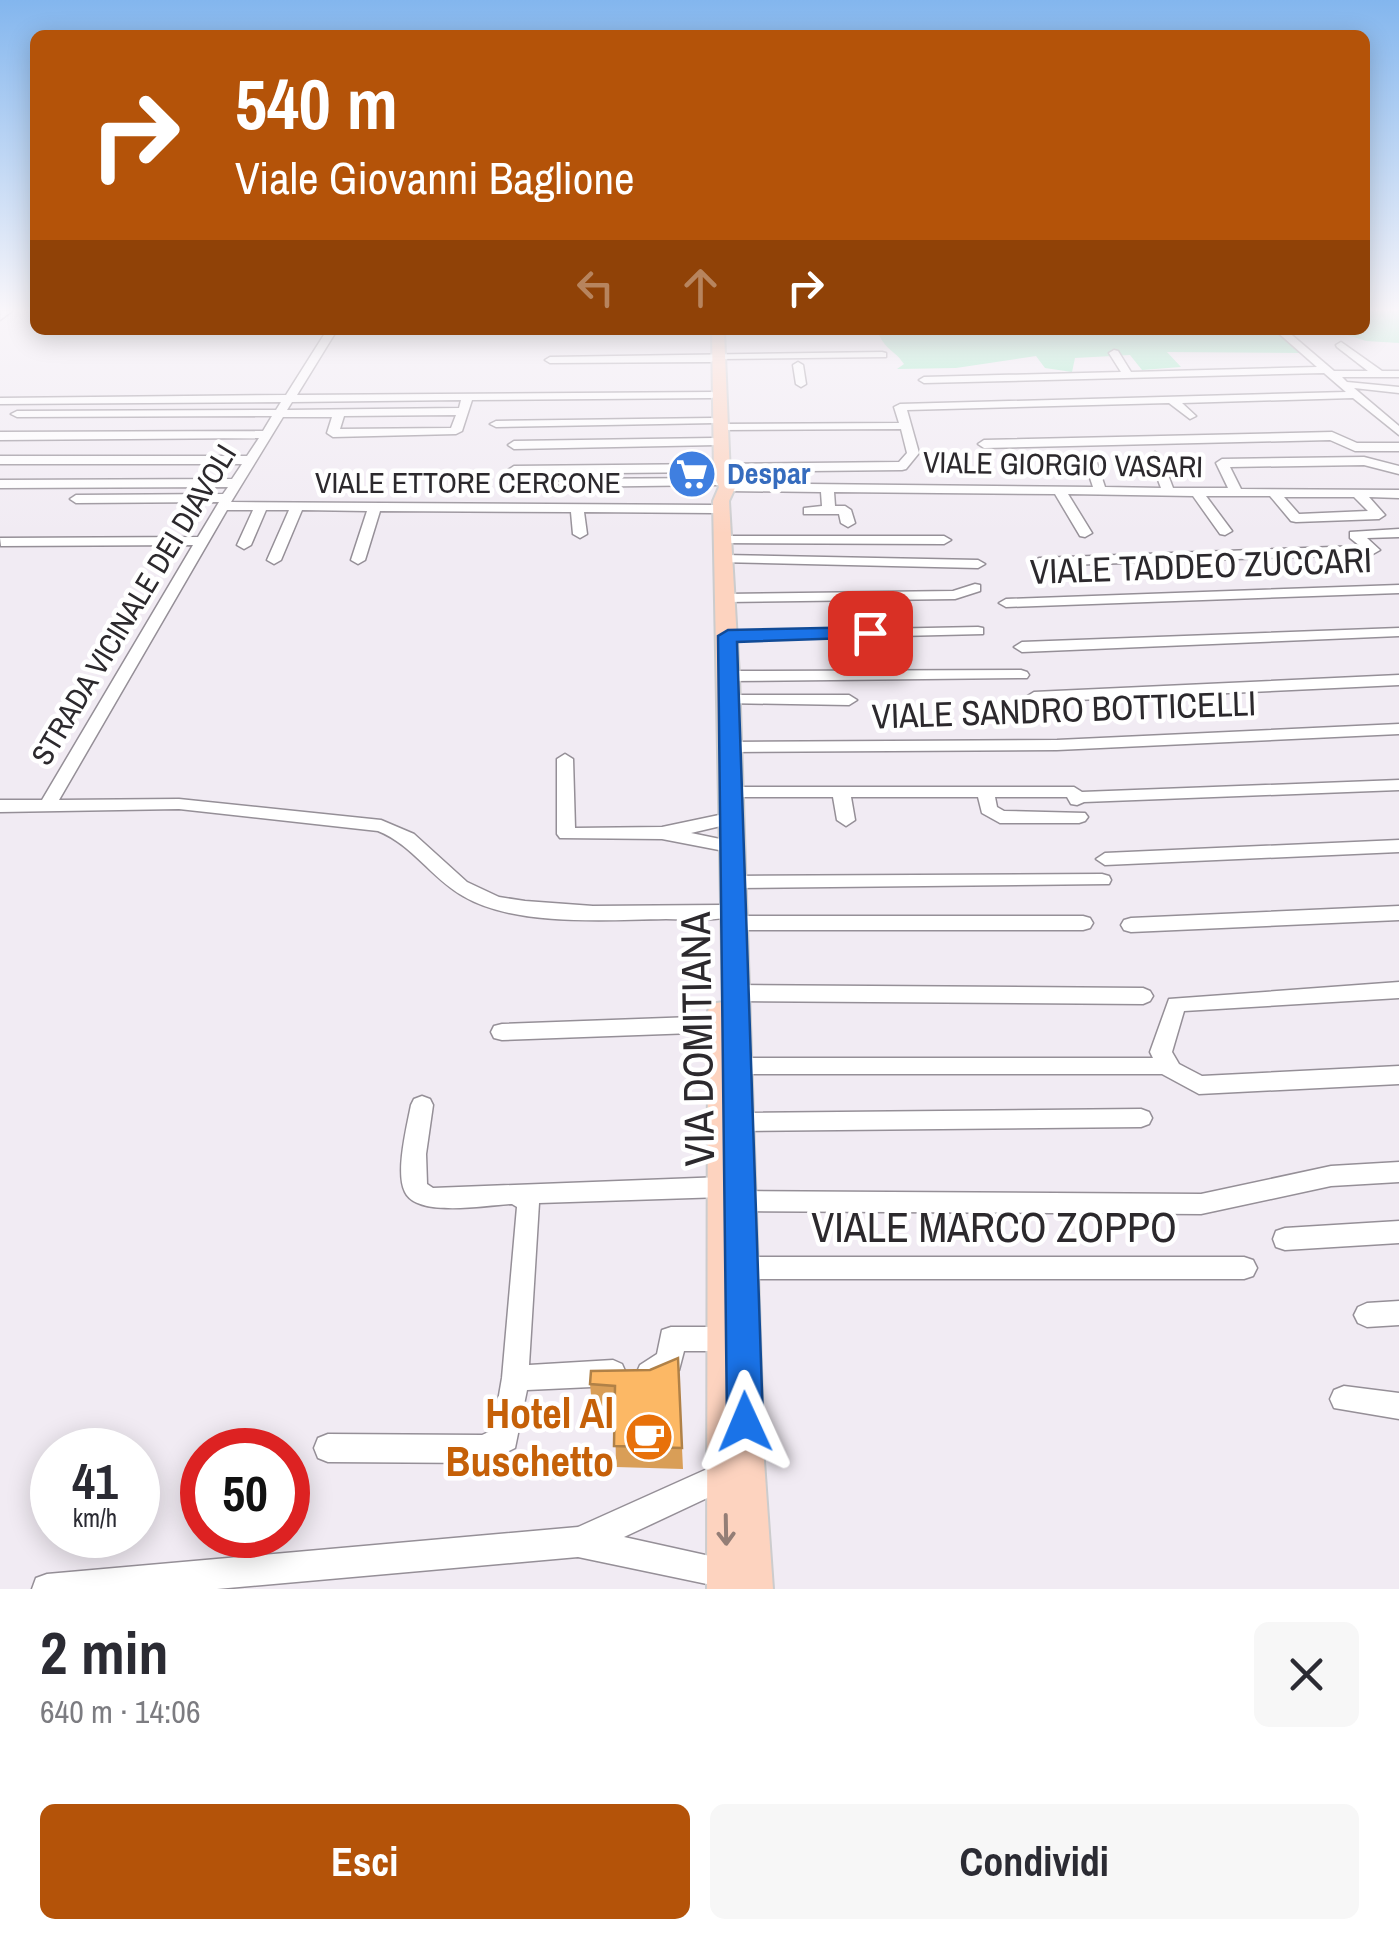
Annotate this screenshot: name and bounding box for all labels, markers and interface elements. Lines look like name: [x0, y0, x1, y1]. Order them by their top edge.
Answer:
text: 540 m: [235, 57, 398, 151]
icon: right: [70, 70, 200, 200]
text: Viale Giovanni Baglione: [235, 147, 634, 208]
icon: left: [568, 260, 623, 315]
icon: ahead: [673, 260, 728, 315]
icon: right: [778, 260, 833, 315]
street label: STRADA VICINALE DEI DIAVOLI: [21, 437, 245, 772]
street label: VIALE GIORGIO VASARI: [923, 442, 1203, 486]
supermarket icon: Despar: [666, 448, 718, 500]
place label: Despar: [727, 453, 811, 493]
street label: VIALE ETTORE CERCONE: [315, 462, 621, 502]
street label: VIALE TADDEO ZUCCARI: [1029, 536, 1373, 595]
pin: [828, 591, 913, 676]
icon: arrive: [843, 606, 898, 661]
street label: VIALE SANDRO BOTTICELLI: [871, 679, 1257, 740]
street label: VIA DOMITIANA: [667, 910, 727, 1167]
street label: VIALE MARCO ZOPPO: [811, 1199, 1177, 1255]
position arrow: [693, 1370, 797, 1474]
place label: Hotel Al Buschetto: [446, 1385, 614, 1489]
cafe icon: Hotel Al Buschetto: [623, 1411, 675, 1463]
speed limit sign: 50: [180, 1428, 310, 1558]
text: 41: [72, 1447, 118, 1515]
text: km/h: [73, 1501, 117, 1535]
one-way arrow: [716, 1514, 735, 1546]
text: 2 min: [40, 1612, 169, 1693]
button: close: [1254, 1622, 1359, 1727]
text: 640 m · 14:06: [40, 1690, 200, 1733]
button: Esci: [40, 1804, 690, 1919]
button: Condividi: [710, 1804, 1359, 1919]

